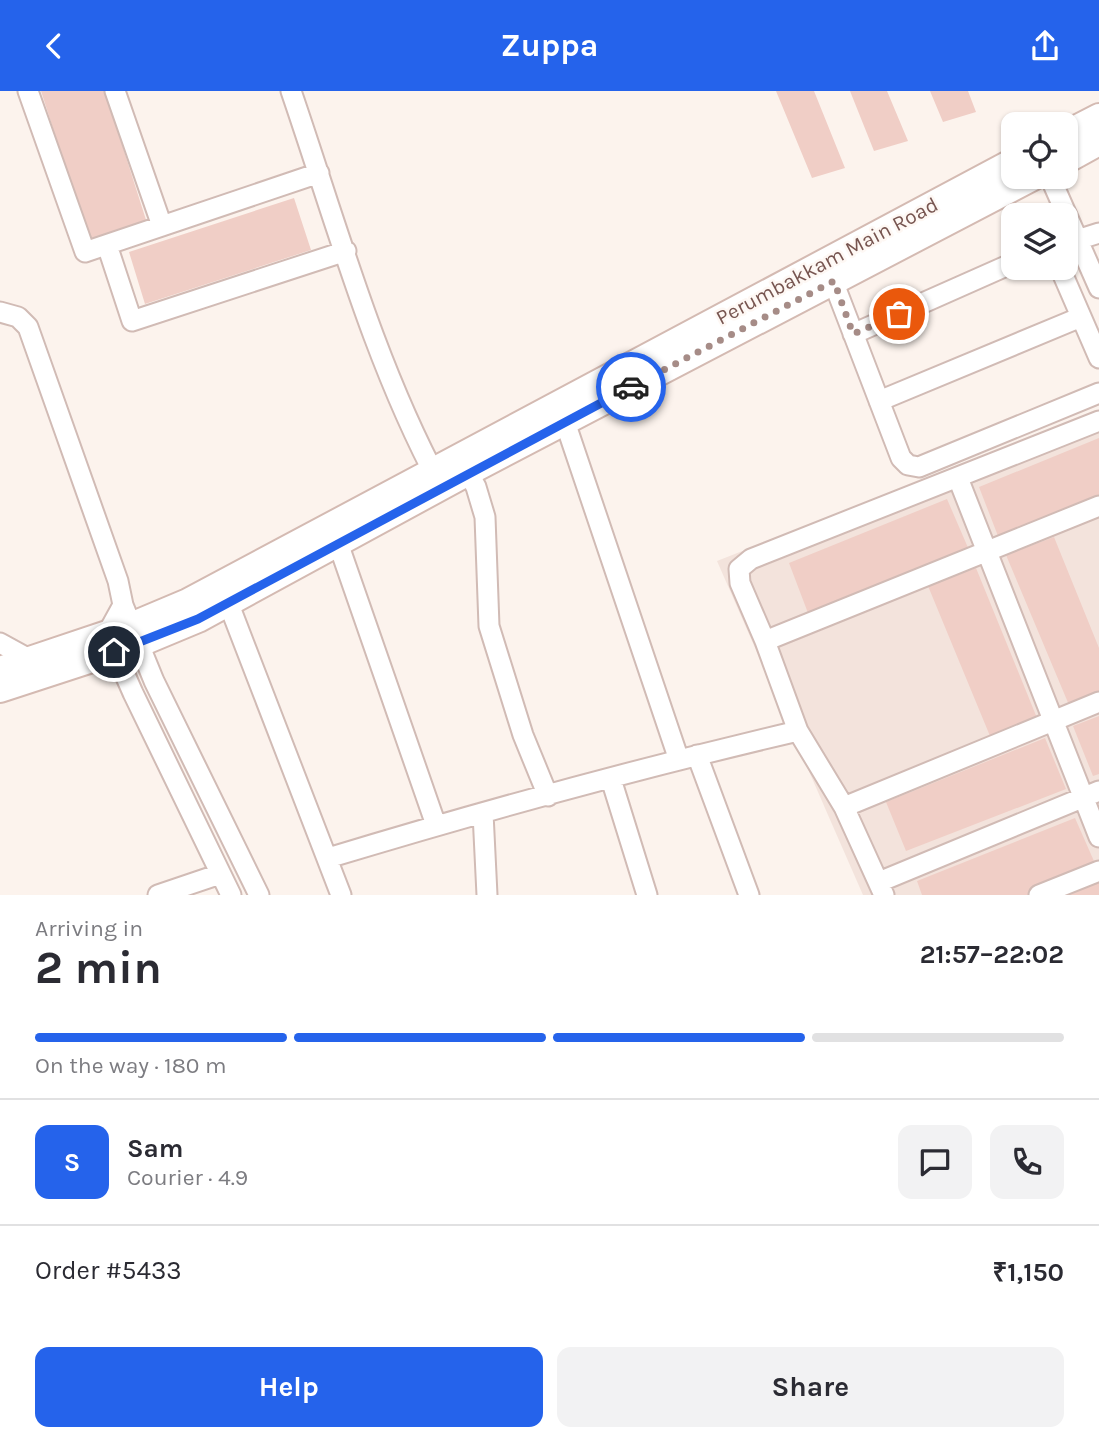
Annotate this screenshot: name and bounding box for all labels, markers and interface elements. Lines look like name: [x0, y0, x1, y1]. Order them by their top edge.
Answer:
icon: back: [35, 27, 73, 65]
text: Zuppa: [501, 27, 598, 64]
icon: share: [1026, 27, 1064, 65]
map controls: [1001, 112, 1078, 280]
button: locate: [1001, 112, 1078, 189]
street label: Perumbakkam Main Road: [712, 192, 942, 330]
button: layers: [1001, 203, 1078, 280]
pin: [869, 284, 929, 344]
icon: bag: [880, 295, 918, 333]
courier: [596, 352, 666, 422]
icon: car: [612, 368, 650, 406]
pin: [84, 622, 144, 682]
icon: home: [95, 633, 133, 671]
text: Arriving in: [35, 915, 143, 942]
text: 21:57–22:02: [920, 939, 1064, 970]
text: 2 min: [35, 941, 162, 995]
text: On the way · 180 m: [35, 1052, 226, 1079]
button: chat: [898, 1125, 972, 1199]
button: phone: [990, 1125, 1064, 1199]
text: Sam: [127, 1133, 183, 1164]
text: S: [64, 1147, 80, 1178]
text: Courier · 4.9: [127, 1164, 248, 1191]
text: Order #5433: [35, 1255, 182, 1286]
text: ₹1,150: [992, 1257, 1064, 1288]
button: Help: [35, 1347, 543, 1427]
button: Share: [557, 1347, 1064, 1427]

